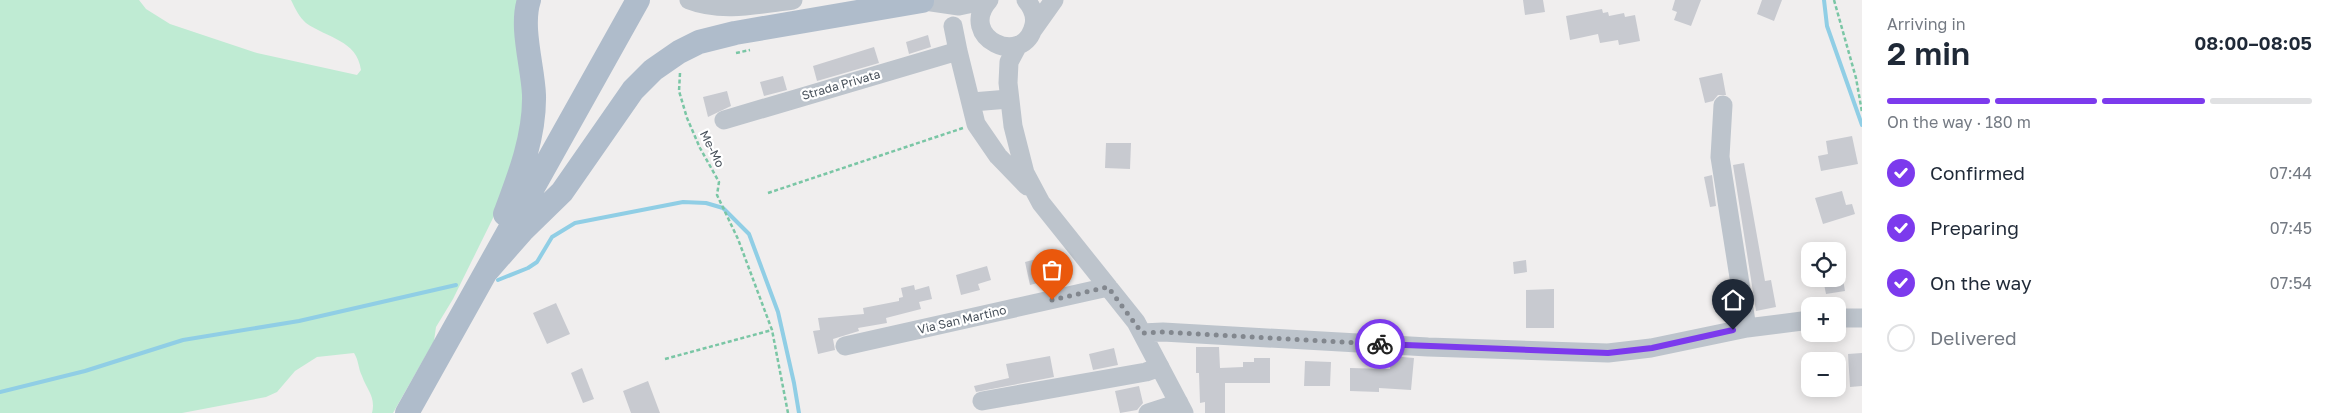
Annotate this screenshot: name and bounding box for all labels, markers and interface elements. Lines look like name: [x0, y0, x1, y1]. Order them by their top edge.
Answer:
text: Arriving in: [1887, 14, 1966, 34]
text: 08:00–08:05: [2194, 31, 2312, 54]
text: 2 min: [1887, 34, 1970, 72]
street label: Strada Privata: [800, 66, 882, 103]
text: On the way · 180 m: [1887, 112, 2031, 132]
street label: Me-Mo: [697, 128, 728, 170]
icon: check: [1887, 159, 1915, 187]
text: Confirmed: [1930, 161, 2025, 184]
text: 07:44: [2269, 163, 2312, 183]
icon: check: [1887, 214, 1915, 242]
text: Preparing: [1930, 216, 2019, 239]
text: 07:45: [2270, 218, 2312, 238]
map controls: [1801, 242, 1846, 397]
button: locate: [1801, 242, 1846, 287]
pin: [1031, 249, 1073, 300]
icon: bag: [1038, 256, 1066, 284]
icon: check: [1887, 269, 1915, 297]
text: On the way: [1930, 271, 2032, 294]
text: 07:54: [2270, 273, 2312, 293]
pin: [1712, 279, 1754, 330]
icon: home: [1719, 286, 1747, 314]
button: +: [1801, 297, 1846, 342]
street label: Via San Martino: [916, 302, 1008, 337]
courier: [1355, 319, 1405, 369]
text: Delivered: [1930, 326, 2017, 349]
icon: bike: [1366, 330, 1394, 358]
button: −: [1801, 352, 1846, 397]

